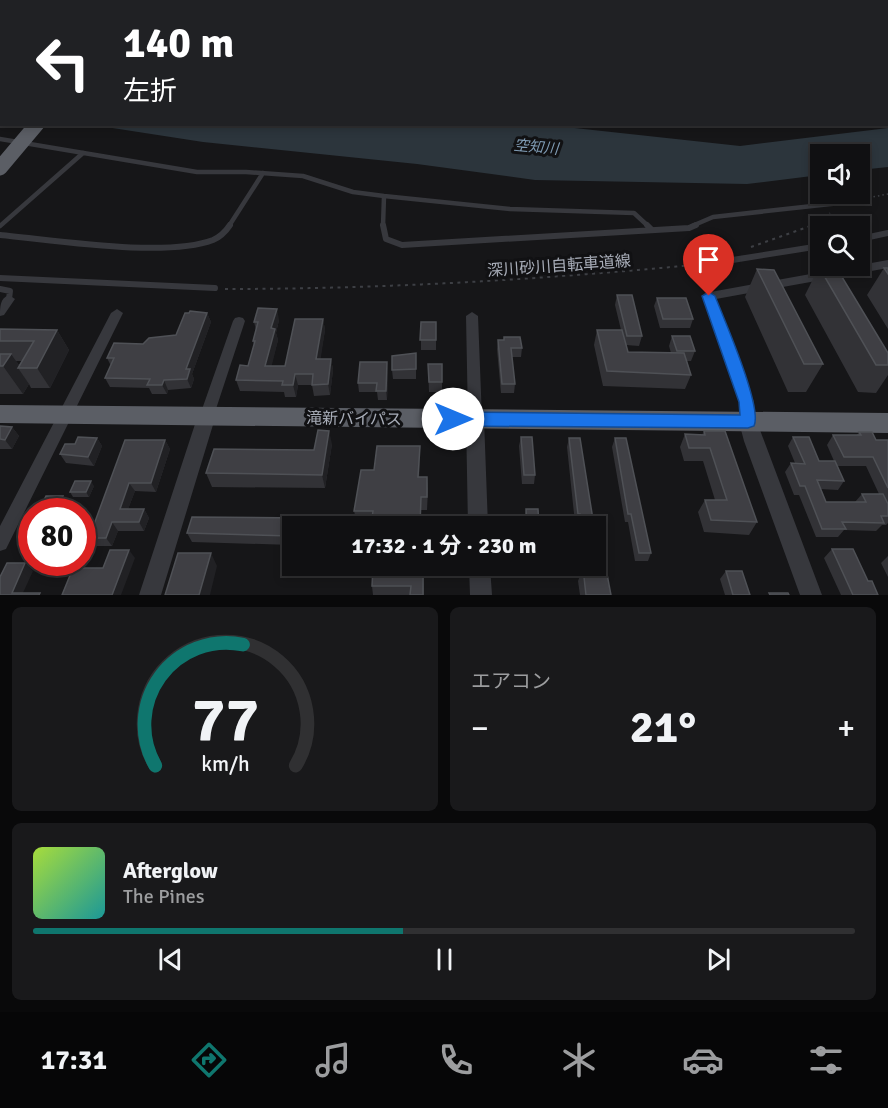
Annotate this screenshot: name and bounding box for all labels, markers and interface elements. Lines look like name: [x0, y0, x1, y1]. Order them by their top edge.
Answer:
text: 140 m: [123, 18, 234, 69]
icon: left: [24, 24, 102, 102]
text: 左折: [123, 75, 177, 108]
water label: 空知川: [513, 136, 561, 158]
map controls: [810, 144, 870, 276]
button: sound: [810, 144, 870, 204]
button: search: [810, 216, 870, 276]
pin: [683, 234, 734, 296]
icon: arrive: [692, 243, 725, 276]
street label: 深川砂川自転車道線: [487, 251, 632, 281]
position arrow: [421, 387, 485, 451]
street label: 滝新バイパス: [306, 408, 402, 430]
speed limit sign: 80: [18, 498, 96, 576]
text: 17:32 · 1 分 · 230 m: [352, 532, 536, 559]
text: エアコン: [471, 669, 551, 694]
text: 77: [191, 681, 259, 758]
text: 21°: [630, 700, 696, 755]
text: −: [471, 708, 489, 749]
text: +: [837, 708, 855, 749]
text: km/h: [201, 751, 249, 777]
text: Afterglow: [123, 857, 218, 884]
text: The Pines: [123, 884, 205, 909]
icon: previous: [154, 943, 187, 976]
icon: pause: [428, 943, 461, 976]
icon: next: [702, 943, 735, 976]
icon: directions: [188, 1039, 230, 1081]
icon: music: [312, 1039, 354, 1081]
icon: phone: [435, 1039, 477, 1081]
icon: climate: [558, 1039, 600, 1081]
icon: car: [682, 1039, 724, 1081]
icon: filters: [805, 1039, 847, 1081]
text: 17:31: [41, 1044, 107, 1077]

